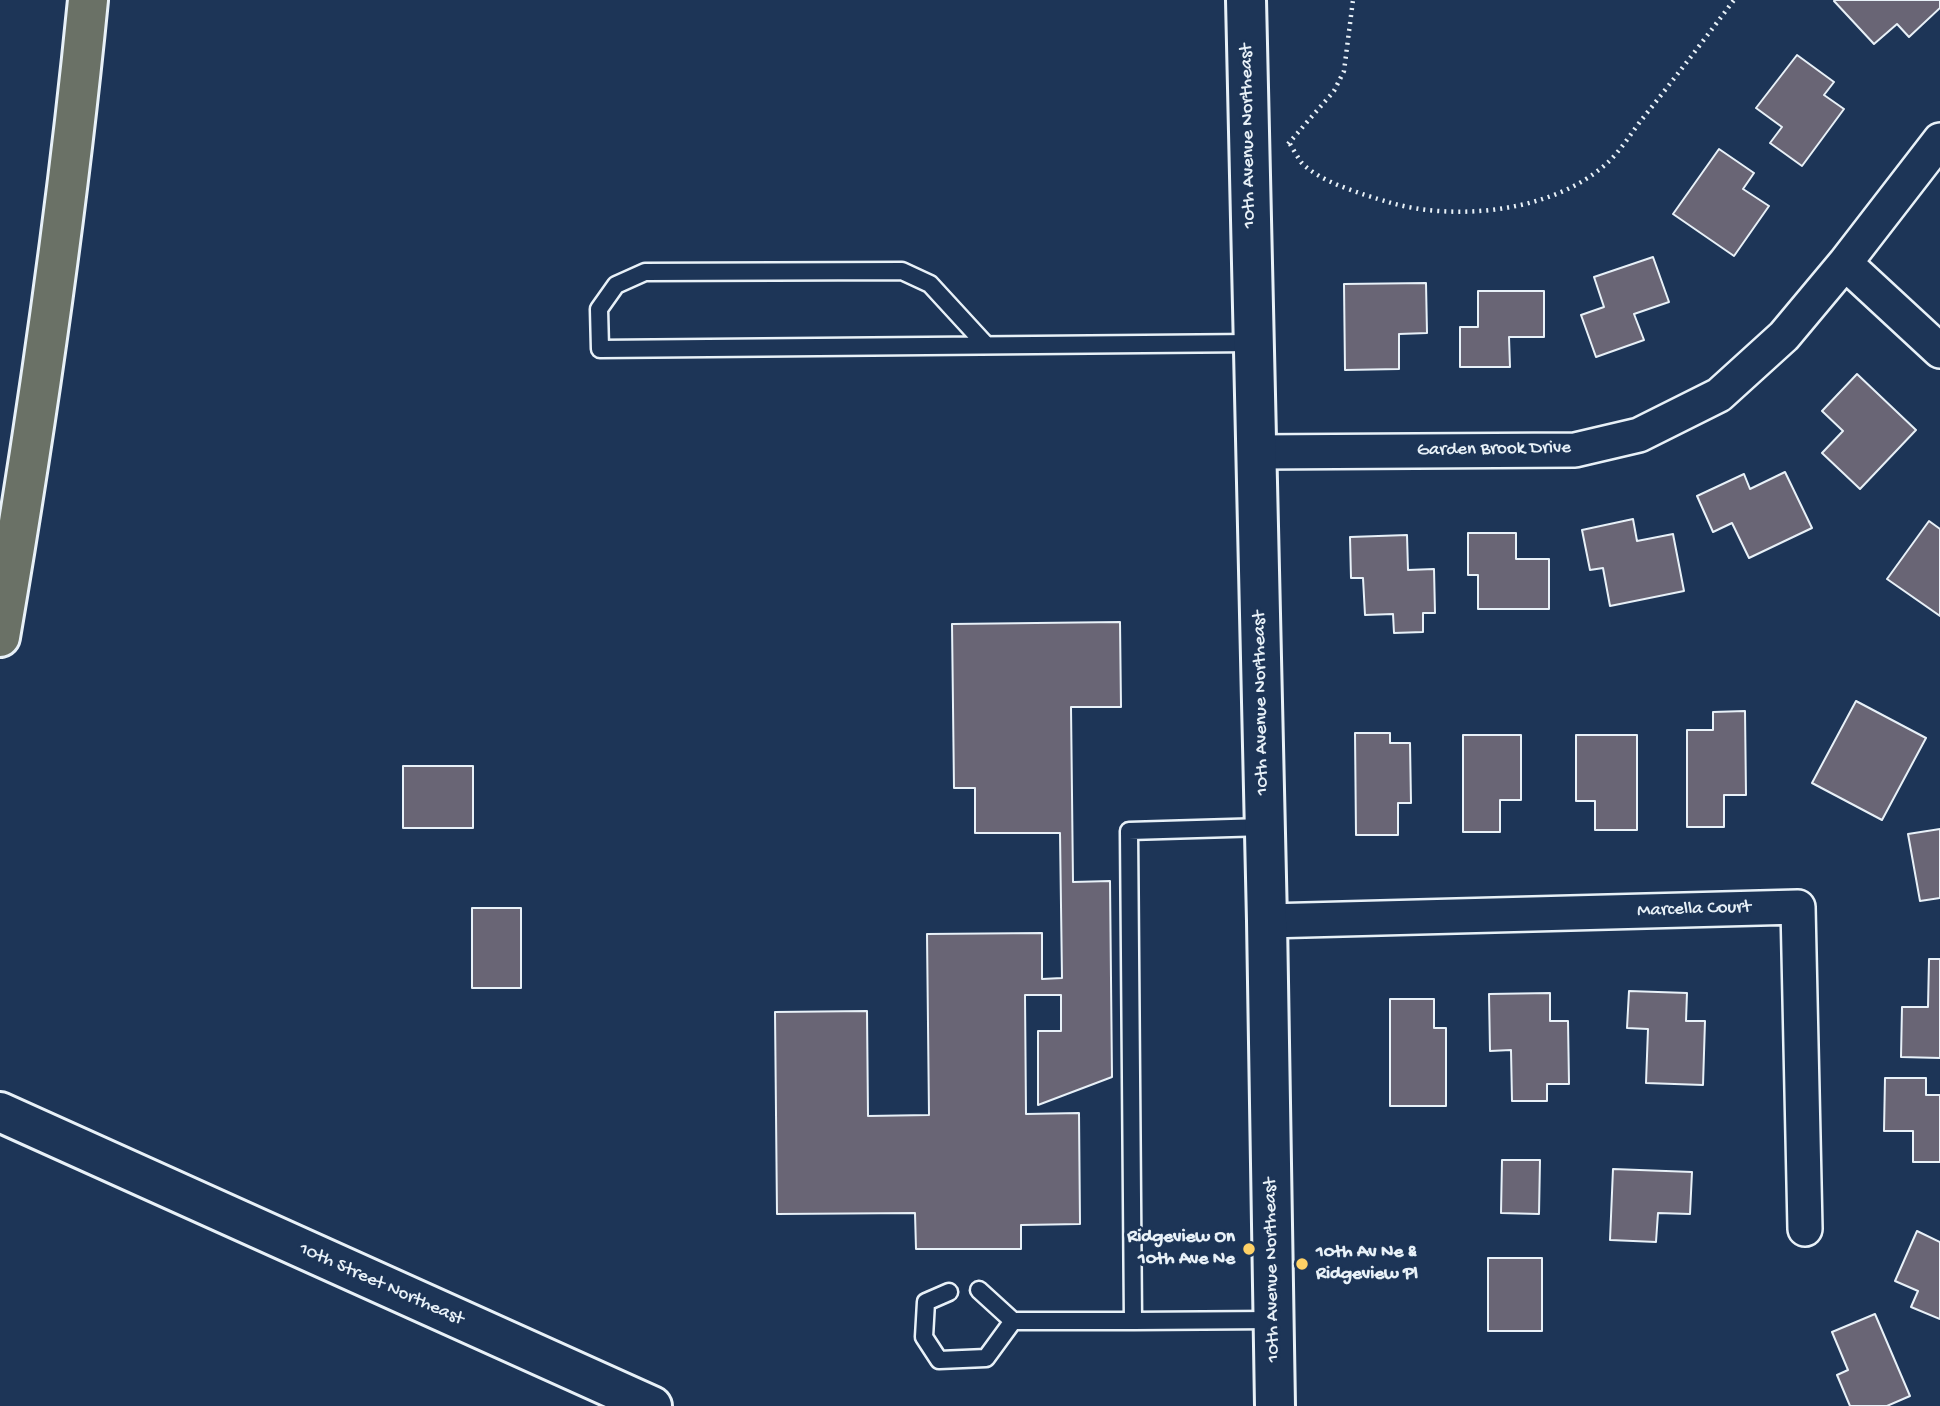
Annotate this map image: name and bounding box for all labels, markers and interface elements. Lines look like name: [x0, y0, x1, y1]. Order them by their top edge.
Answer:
street label: 10th Avenue Northeast: [1236, 44, 1262, 228]
street label: Garden Brook Drive: [1417, 437, 1571, 463]
street label: 10th Avenue Northeast: [1249, 611, 1275, 795]
street label: Marcella Court: [1637, 897, 1751, 923]
street label: 10th Avenue Northeast: [1260, 1178, 1286, 1362]
place label: Ridgeview On 10th Ave Ne: [1127, 1227, 1235, 1271]
street label: 10th Street Northeast: [295, 1238, 467, 1332]
marker: Ridgeview On 10th Ave Ne: [1241, 1241, 1257, 1257]
place label: 10th Av Ne & Ridgeview Pl: [1316, 1242, 1418, 1286]
marker: 10th Av Ne & Ridgeview Pl: [1294, 1256, 1310, 1272]

